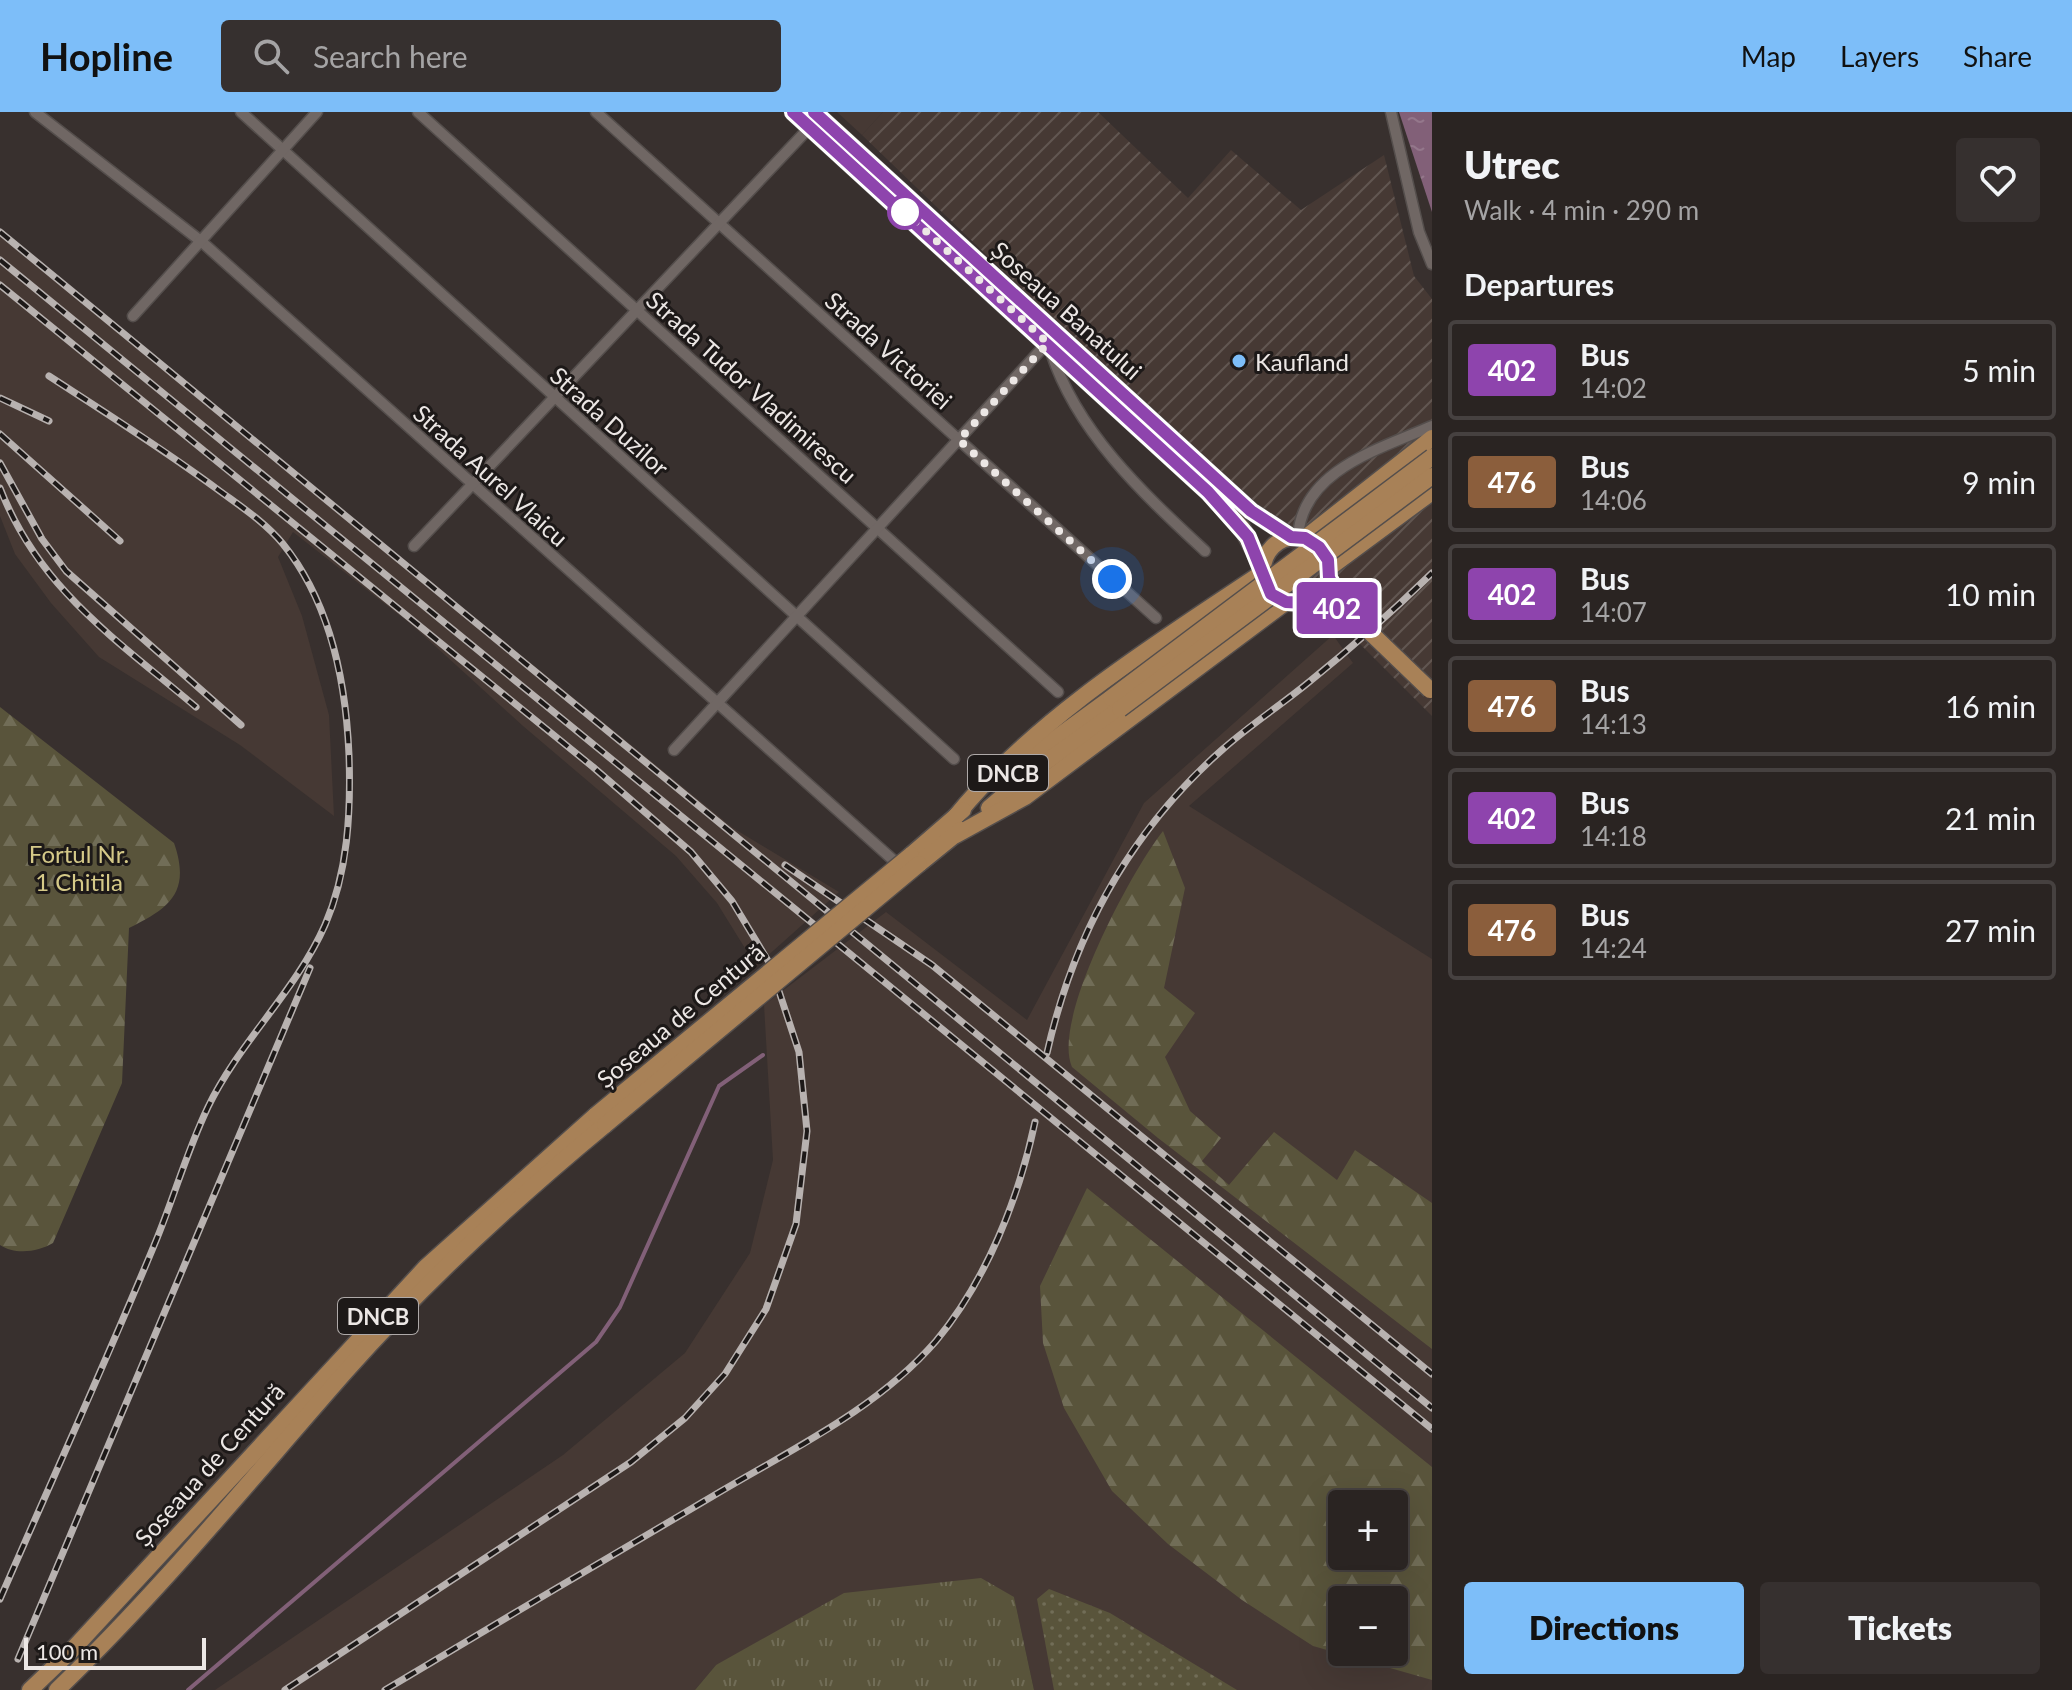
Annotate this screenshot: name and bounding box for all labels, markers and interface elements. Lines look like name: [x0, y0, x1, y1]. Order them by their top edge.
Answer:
search box: [221, 20, 781, 92]
text: Hopline: [40, 33, 173, 79]
icon: search: [249, 34, 293, 78]
text: Search here: [313, 38, 468, 74]
text: Map: [1741, 39, 1796, 73]
text: Layers: [1840, 39, 1919, 73]
text: Share: [1963, 39, 2032, 73]
button: heart: [1956, 138, 2040, 222]
text: Utrec: [1464, 141, 1560, 187]
text: Walk · 4 min · 290 m: [1464, 194, 1699, 226]
unlabelled marker: [888, 195, 922, 229]
street label: Șoseaua Banatului: [986, 235, 1148, 385]
text: Departures: [1464, 266, 1614, 302]
street label: Strada Tudor Vladimirescu: [641, 285, 863, 489]
street label: Strada Victoriei: [820, 285, 958, 415]
text: Bus: [1580, 336, 1630, 372]
place label: Kaufland: [1255, 347, 1349, 376]
marker: Kaufland: [1230, 352, 1248, 370]
text: 5 min: [1962, 352, 2036, 388]
text: 402: [1488, 353, 1536, 387]
street label: Strada Duzilor: [545, 360, 675, 482]
text: 14:02: [1580, 372, 1647, 404]
street label: Strada Aurel Vlaicu: [408, 398, 574, 552]
text: Bus: [1580, 448, 1630, 484]
text: 9 min: [1962, 464, 2036, 500]
text: 476: [1488, 465, 1536, 499]
text: 14:06: [1580, 484, 1647, 516]
your location: [1092, 559, 1132, 599]
text: Bus: [1580, 560, 1630, 596]
text: 10 min: [1945, 576, 2036, 612]
text: 402: [1488, 577, 1536, 611]
line badge: 402: [1291, 582, 1383, 634]
text: 402: [1313, 591, 1361, 625]
text: 14:07: [1580, 596, 1647, 628]
text: Bus: [1580, 672, 1630, 708]
text: 16 min: [1945, 688, 2036, 724]
text: 476: [1488, 689, 1536, 723]
text: 14:13: [1580, 708, 1647, 740]
road number: DNCB: [968, 755, 1048, 791]
text: Bus: [1580, 784, 1630, 820]
text: 21 min: [1945, 800, 2036, 836]
text: 402: [1488, 801, 1536, 835]
text: 14:18: [1580, 820, 1647, 852]
park label: Fortul Nr. 1 Chitila: [29, 839, 129, 896]
text: Bus: [1580, 896, 1630, 932]
text: 27 min: [1945, 912, 2036, 948]
text: 476: [1488, 913, 1536, 947]
text: 14:24: [1580, 932, 1647, 964]
street label: Șoseaua de Centură: [590, 937, 770, 1093]
road number: DNCB: [338, 1298, 418, 1334]
street label: Șoseaua de Centură: [128, 1376, 290, 1552]
map controls: [1328, 1490, 1408, 1666]
button: +: [1328, 1490, 1408, 1570]
button: Directions: [1464, 1582, 1744, 1674]
button: Tickets: [1760, 1582, 2040, 1674]
button: −: [1328, 1586, 1408, 1666]
scale bar: [24, 1634, 206, 1670]
text: 100 m: [36, 1638, 98, 1665]

